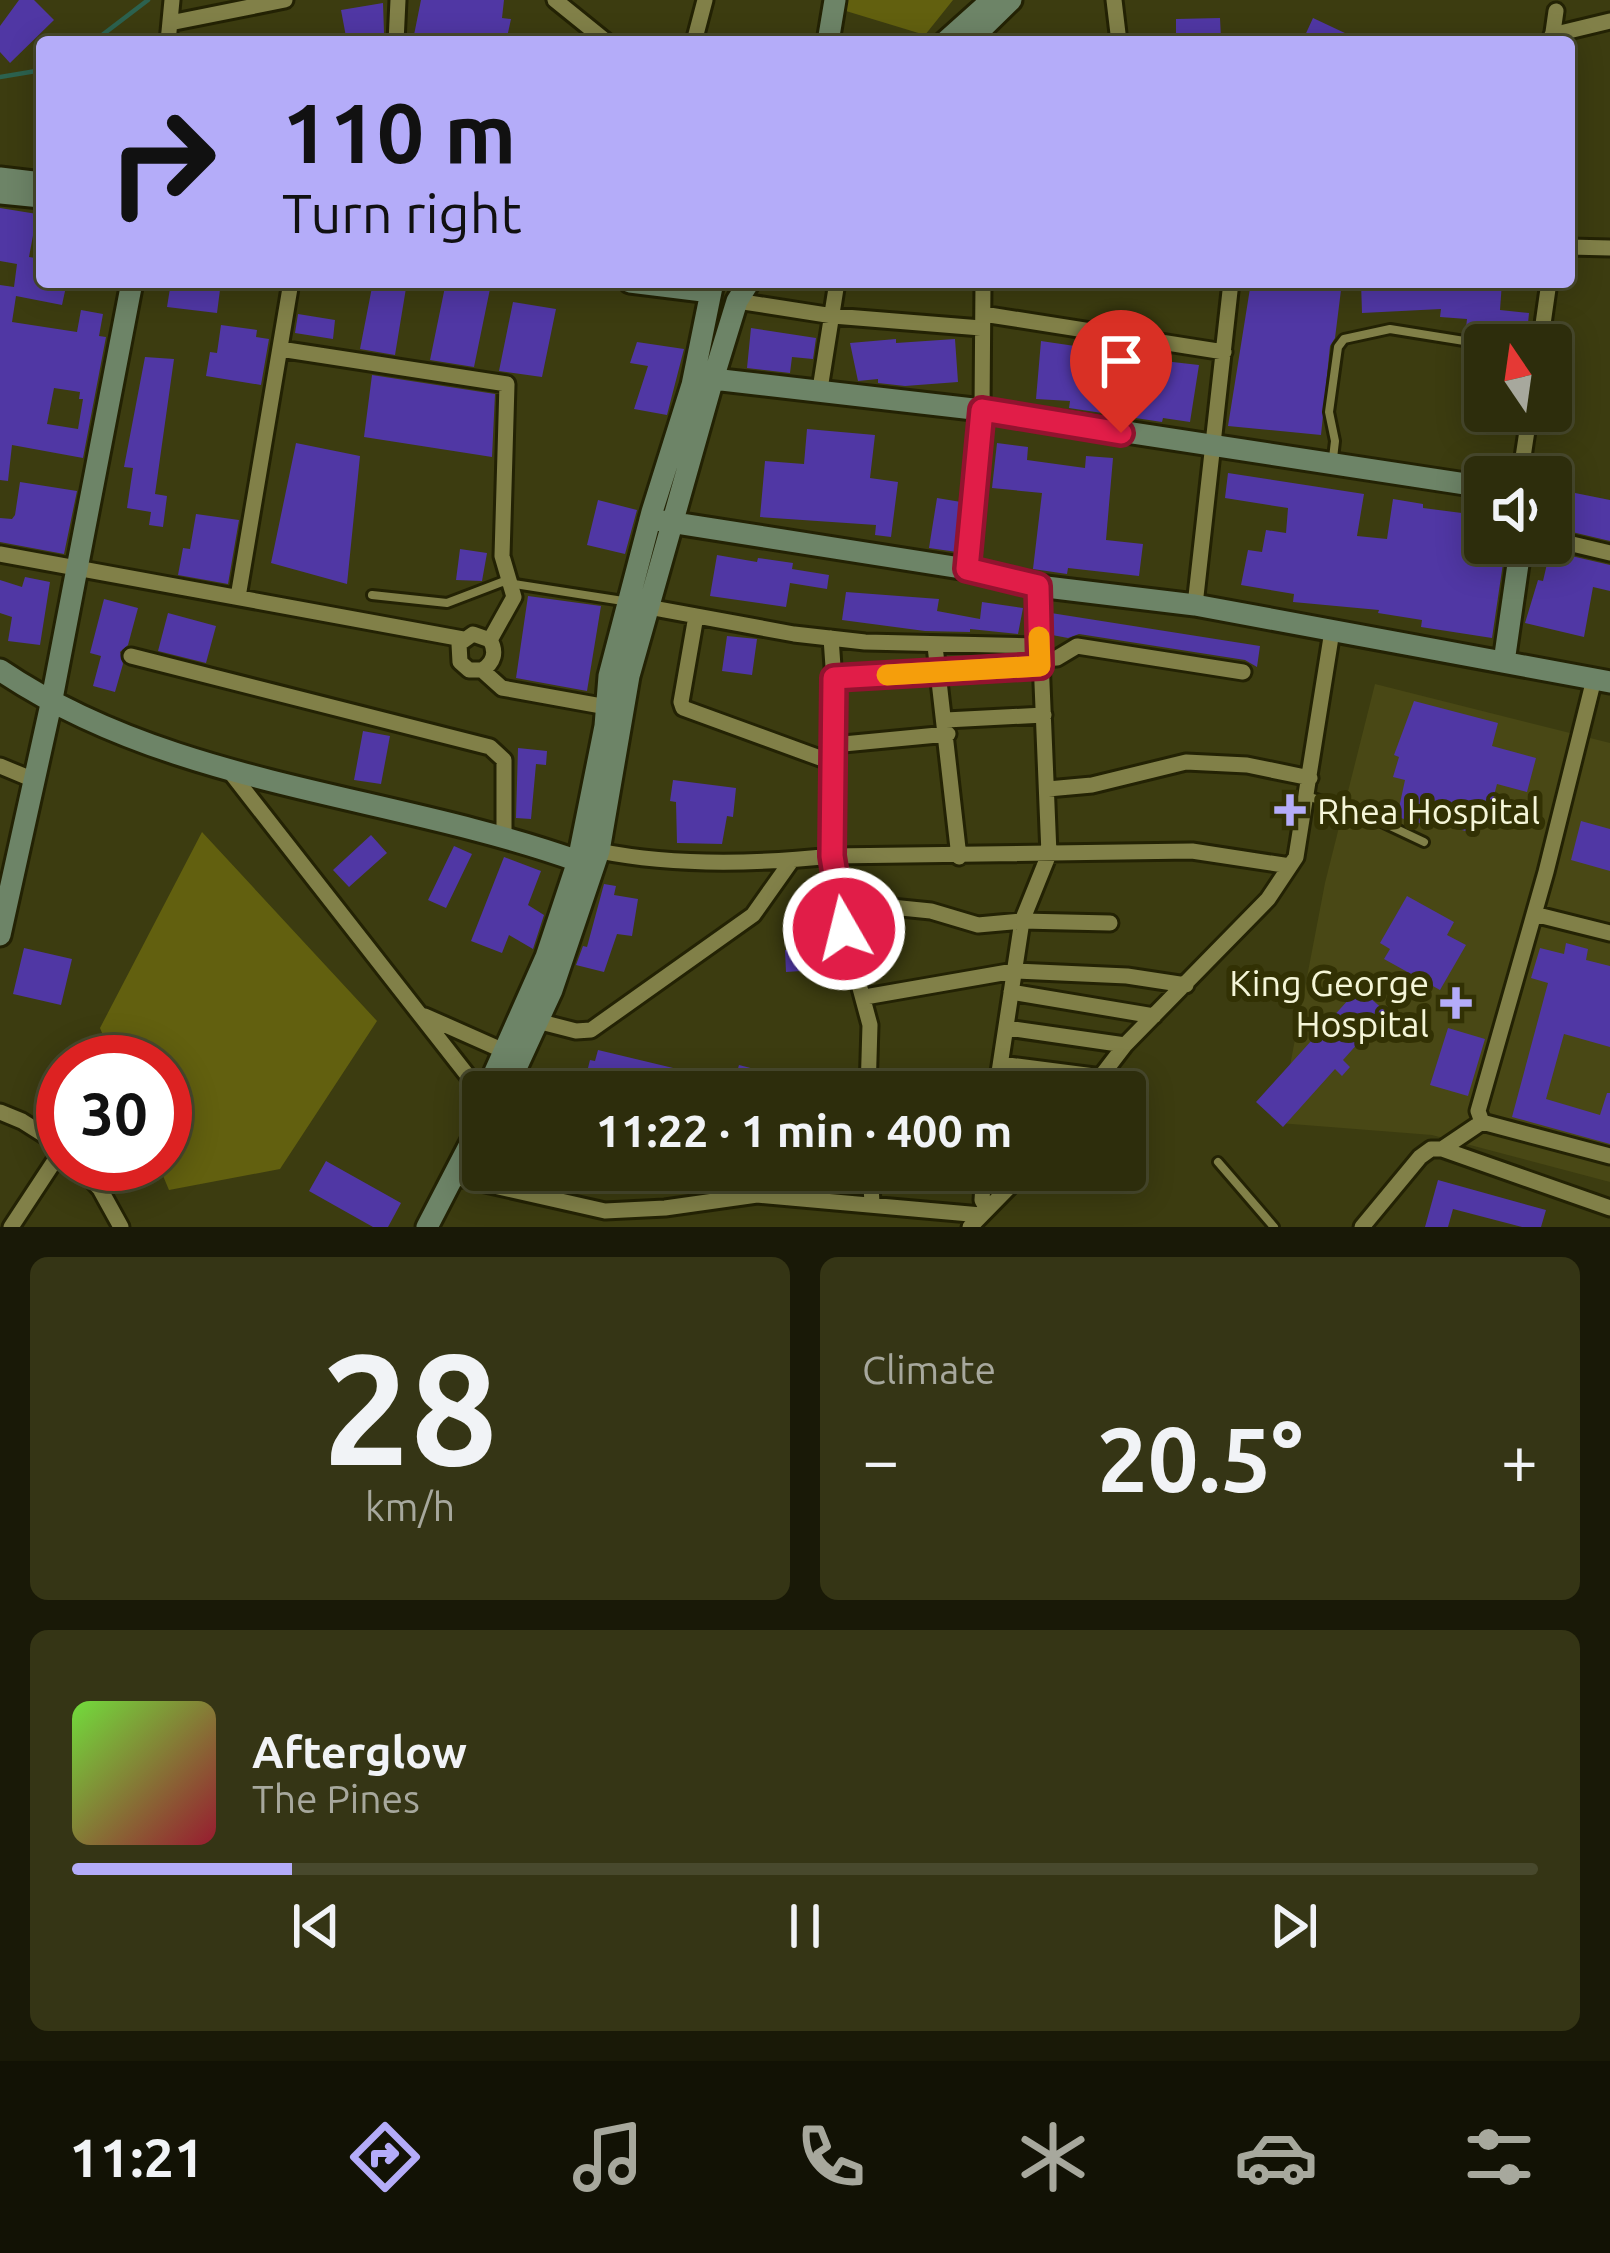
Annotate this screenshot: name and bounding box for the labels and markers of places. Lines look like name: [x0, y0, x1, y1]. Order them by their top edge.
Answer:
pin: [1070, 310, 1172, 433]
place label: Rhea Hospital: [1317, 790, 1540, 831]
marker: Rhea Hospital: [1274, 794, 1306, 826]
place label: King George Hospital: [1229, 962, 1429, 1044]
marker: King George Hospital: [1440, 987, 1472, 1019]

